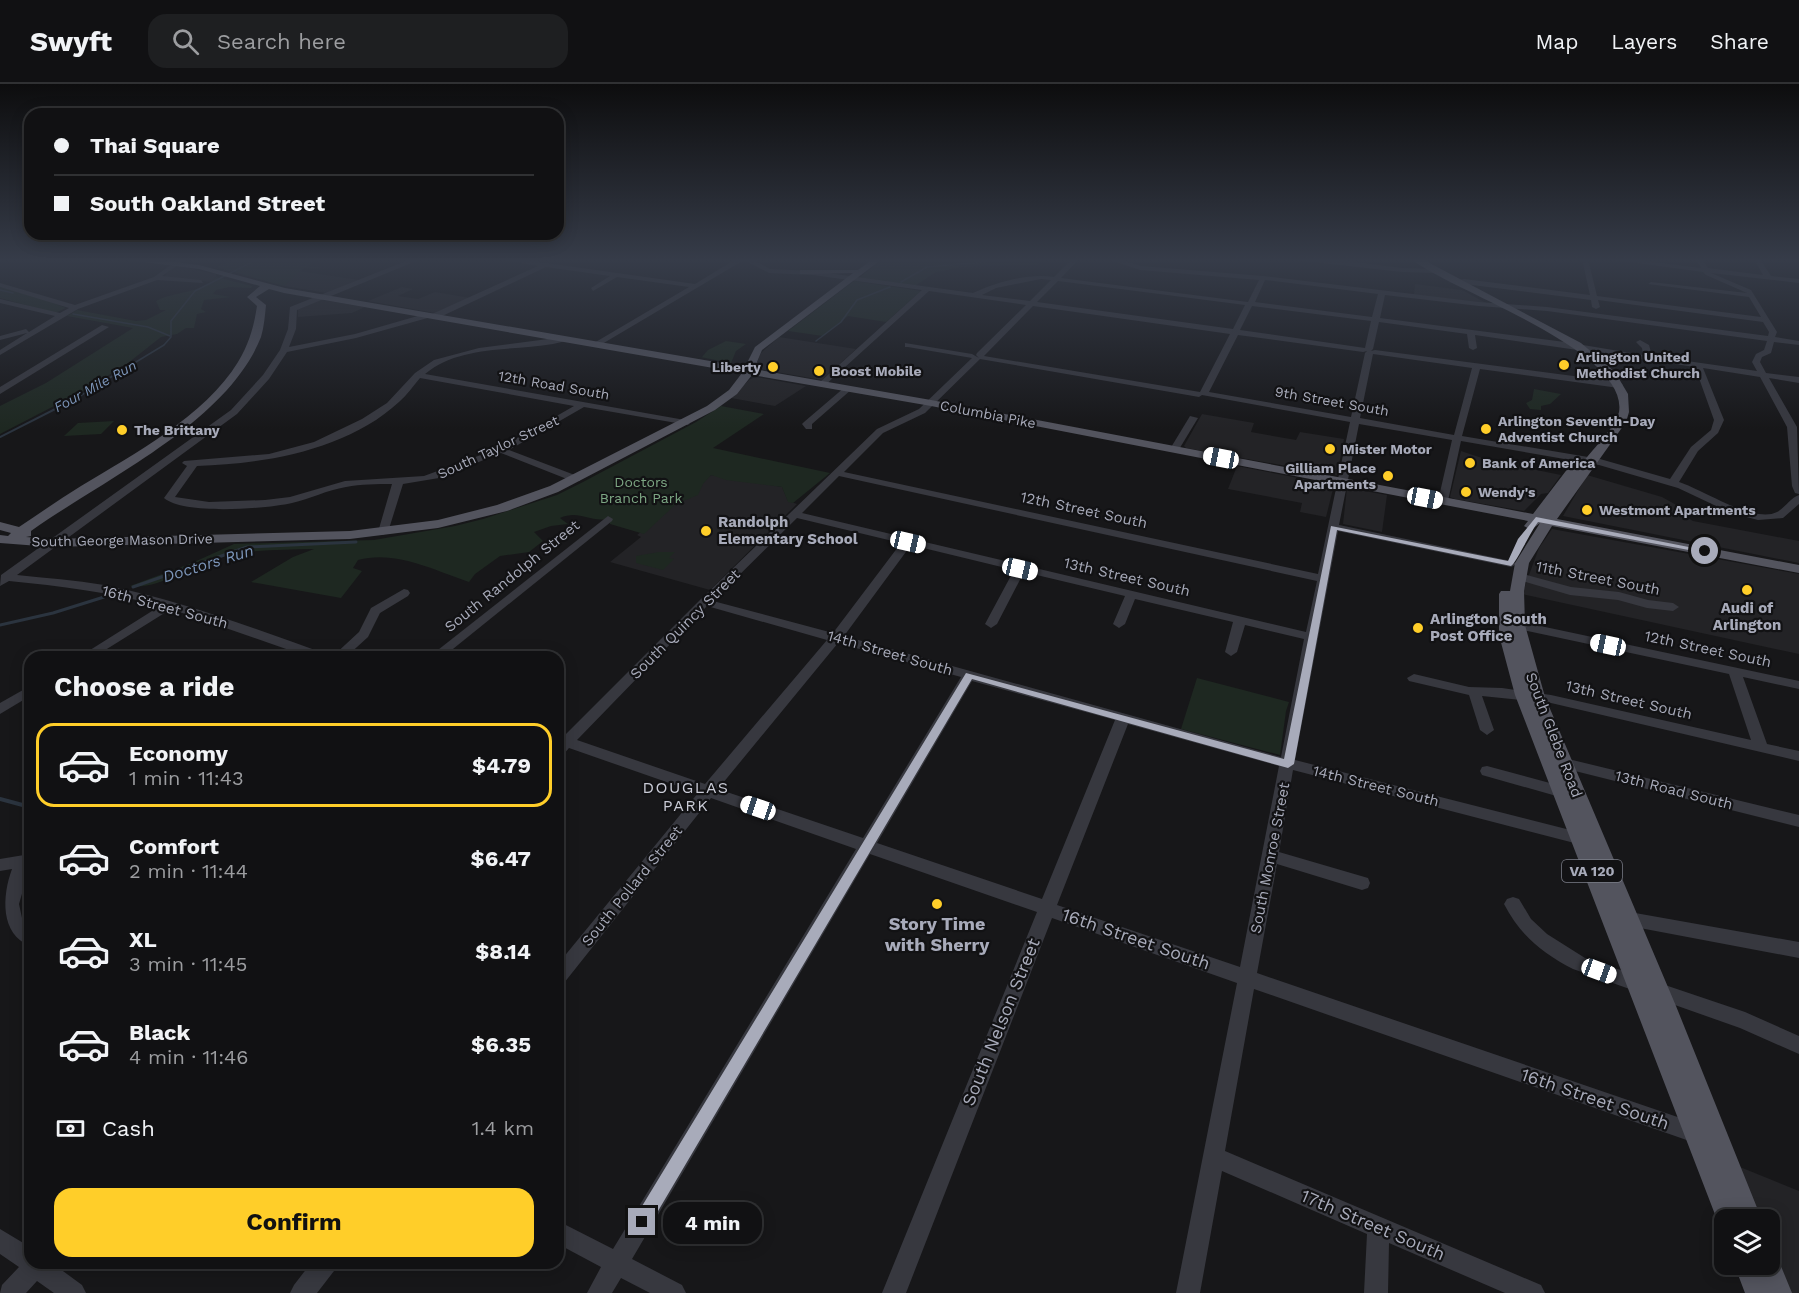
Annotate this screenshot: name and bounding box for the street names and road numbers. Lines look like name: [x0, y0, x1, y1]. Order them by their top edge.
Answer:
street label: 12th Road South: [497, 367, 611, 403]
street label: 9th Street South: [1274, 383, 1390, 419]
street label: Columbia Pike: [939, 397, 1037, 431]
street label: South Taylor Street: [435, 412, 561, 482]
street label: 12th Street South: [1019, 488, 1149, 532]
street label: South Randolph Street: [441, 516, 584, 636]
street label: South George Mason Drive: [31, 530, 213, 550]
street label: 13th Street South: [1062, 554, 1192, 600]
street label: 11th Street South: [1534, 557, 1662, 599]
street label: South Quincy Street: [626, 565, 744, 683]
street label: 16th Street South: [100, 582, 230, 632]
street label: 14th Street South: [825, 627, 955, 679]
street label: 12th Street South: [1643, 627, 1773, 671]
street label: South Glebe Road: [1522, 670, 1586, 800]
street label: 13th Street South: [1564, 677, 1694, 723]
street label: 14th Street South: [1311, 762, 1441, 810]
street label: 13th Road South: [1613, 767, 1735, 813]
street label: South Monroe Street: [1247, 780, 1294, 935]
street label: South Pollard Street: [578, 822, 687, 950]
road number: VA 120: [1562, 860, 1622, 882]
street label: 16th Street South: [1059, 903, 1213, 974]
street label: South Nelson Street: [957, 934, 1044, 1109]
street label: 16th Street South: [1518, 1063, 1672, 1134]
street label: 17th Street South: [1298, 1185, 1448, 1264]

